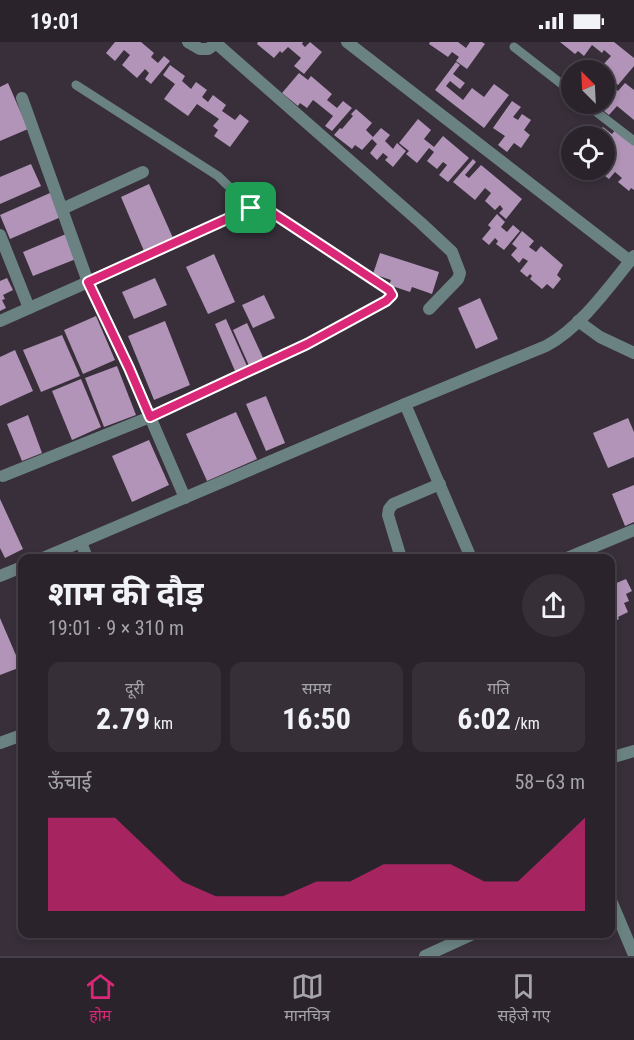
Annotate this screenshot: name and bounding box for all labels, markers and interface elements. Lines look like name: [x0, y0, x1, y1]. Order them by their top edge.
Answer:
text: 19:01: [30, 9, 81, 34]
north arrow: [561, 60, 615, 114]
map controls: [561, 60, 615, 180]
button: locate: [561, 126, 615, 180]
pin: [225, 182, 276, 233]
icon: arrive: [234, 191, 267, 224]
text: शाम की दौड़: [48, 574, 204, 613]
button: share: [522, 574, 585, 637]
text: 19:01 · 9 × 310 m: [48, 616, 184, 640]
text: दूरी: [125, 679, 144, 698]
text: समय: [302, 679, 331, 698]
text: गति: [487, 679, 510, 698]
text: 2.79: [96, 701, 150, 736]
text: 16:50: [282, 701, 351, 736]
text: 6:02: [457, 701, 511, 736]
text: km: [150, 714, 173, 733]
text: /km: [511, 714, 540, 733]
text: ऊँचाई: [48, 770, 91, 794]
text: 58–63 m: [514, 770, 585, 794]
tab: होम: [84, 970, 117, 1028]
tab: मानचित्र: [284, 970, 330, 1028]
tab: सहेजे गए: [498, 970, 550, 1028]

